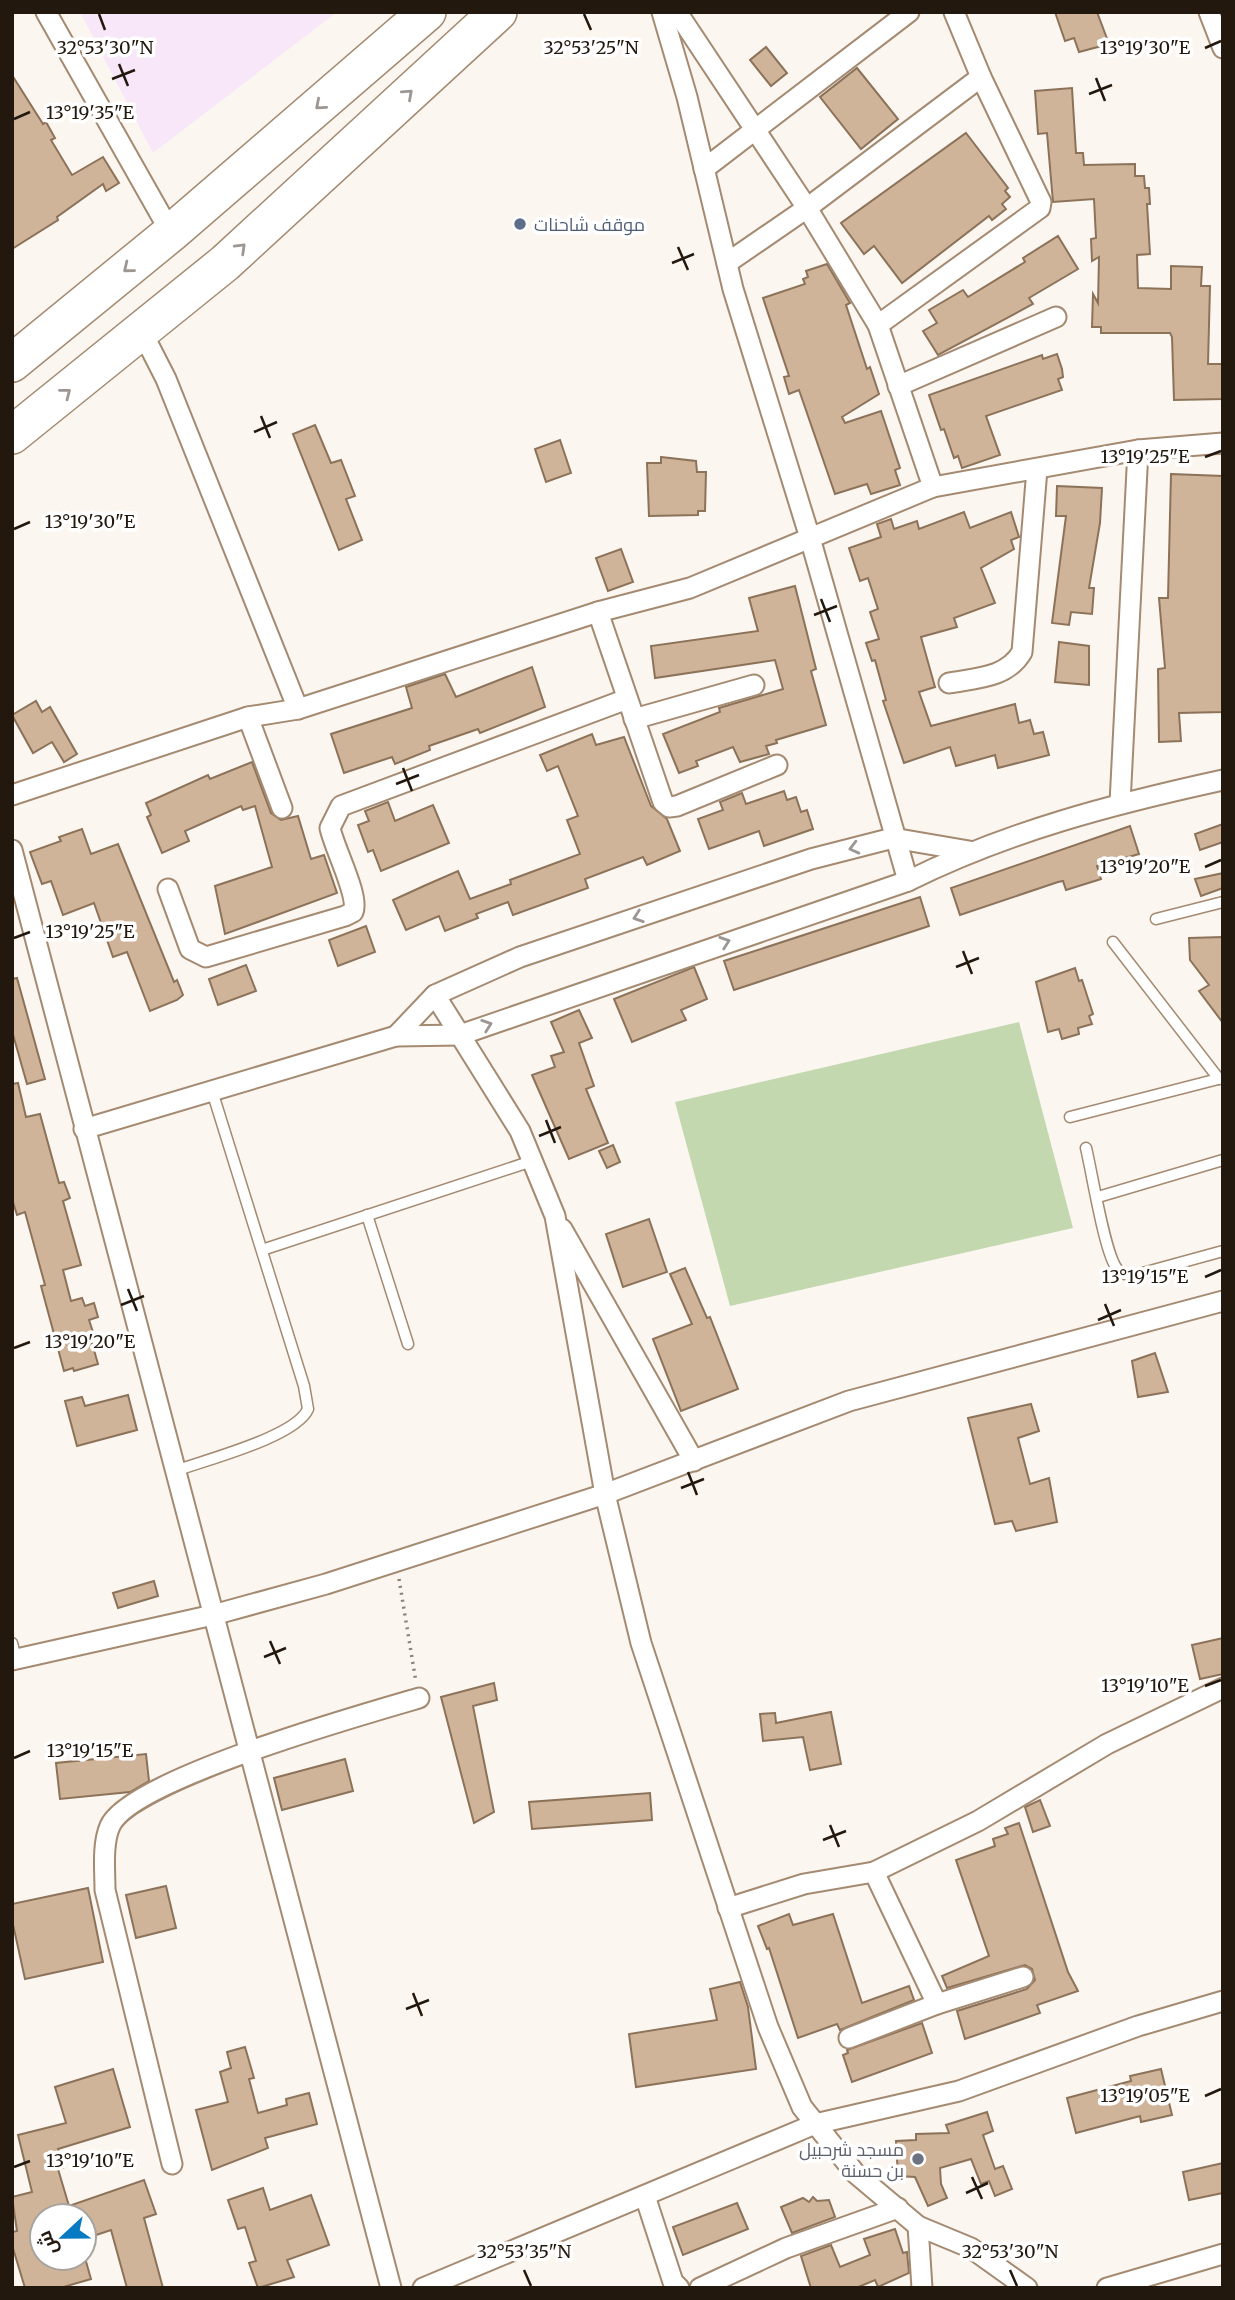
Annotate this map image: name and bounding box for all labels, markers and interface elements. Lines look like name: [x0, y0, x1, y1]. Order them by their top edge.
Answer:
text: 32°53'30"N: [57, 36, 153, 59]
text: 32°53'25"N: [543, 36, 639, 59]
text: 13°19'30"E: [1100, 36, 1191, 59]
one-way arrow: [400, 90, 413, 102]
one-way arrow: [315, 97, 328, 109]
text: 13°19'35"E: [46, 101, 135, 124]
place label: موقف شاحنات: [534, 213, 645, 236]
marker: موقف شاحنات: [512, 216, 528, 232]
one-way arrow: [232, 243, 245, 256]
one-way arrow: [123, 260, 136, 272]
one-way arrow: [58, 389, 71, 402]
text: 13°19'25"E: [1101, 445, 1190, 468]
text: 13°19'30"E: [45, 510, 136, 533]
one-way arrow: [848, 840, 860, 854]
text: 13°19'20"E: [1100, 855, 1191, 878]
one-way arrow: [632, 909, 644, 923]
text: 13°19'25"E: [46, 920, 135, 943]
one-way arrow: [719, 936, 731, 950]
one-way arrow: [481, 1019, 493, 1033]
text: 13°19'15"E: [1102, 1265, 1189, 1288]
text: 13°19'20"E: [45, 1330, 136, 1353]
text: 13°19'10"E: [1101, 1674, 1189, 1697]
text: 13°19'15"E: [47, 1739, 134, 1762]
text: 13°19'05"E: [1100, 2084, 1190, 2107]
place label: مسجد شرحبيل بن حسنة: [799, 2138, 904, 2182]
text: 13°19'10"E: [46, 2149, 134, 2172]
marker: مسجد شرحبيل بن حسنة: [910, 2151, 926, 2167]
north arrow: [28, 2202, 98, 2272]
text: ش: [32, 2228, 63, 2259]
text: 32°53'35"N: [477, 2240, 571, 2263]
text: 32°53'30"N: [962, 2240, 1058, 2263]

